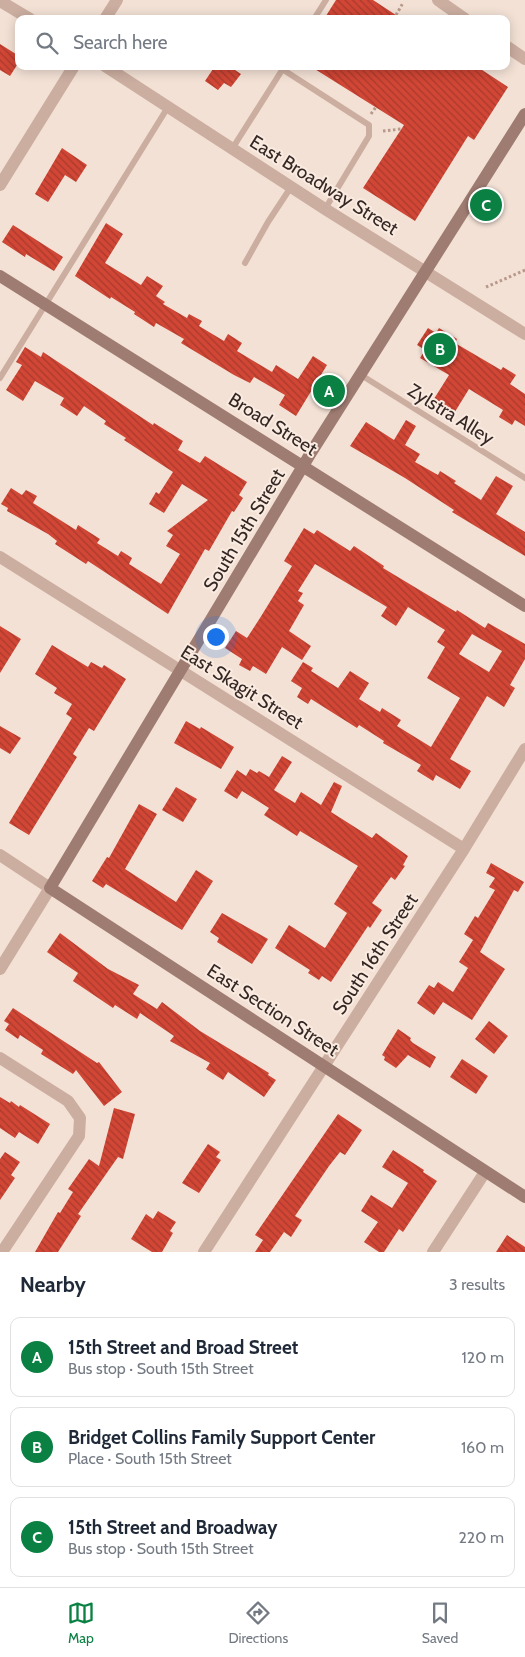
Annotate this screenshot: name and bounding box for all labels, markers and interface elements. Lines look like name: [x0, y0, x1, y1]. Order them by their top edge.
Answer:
search box: [15, 15, 510, 70]
icon: search: [33, 29, 61, 57]
text: Search here: [73, 31, 167, 54]
street label: East Broadway Street: [246, 130, 403, 240]
pin: C: [470, 186, 502, 224]
pin: B: [424, 330, 456, 368]
pin: A: [313, 372, 345, 410]
street label: Zylstra Alley: [404, 378, 499, 450]
street label: Broad Street: [224, 388, 322, 461]
street label: South 15th Street: [198, 464, 290, 595]
your location: [203, 624, 229, 650]
street label: East Skagit Street: [177, 640, 308, 734]
street label: South 16th Street: [327, 889, 423, 1019]
street label: East Section Street: [203, 959, 344, 1061]
text: Nearby: [20, 1272, 86, 1297]
text: 3 results: [449, 1275, 505, 1294]
text: 15th Street and Broad Street: [68, 1336, 298, 1359]
text: A: [32, 1348, 42, 1367]
text: 120 m: [462, 1348, 504, 1367]
text: Bus stop · South 15th Street: [68, 1359, 254, 1378]
text: Bridget Collins Family Support Center: [68, 1426, 375, 1449]
text: B: [32, 1438, 42, 1457]
text: 160 m: [461, 1438, 504, 1457]
text: Place · South 15th Street: [68, 1449, 232, 1468]
text: 15th Street and Broadway: [68, 1516, 277, 1539]
text: C: [32, 1528, 42, 1547]
text: 220 m: [458, 1528, 504, 1547]
text: Bus stop · South 15th Street: [68, 1539, 254, 1558]
tab: Map: [67, 1599, 95, 1647]
tab: Directions: [228, 1599, 288, 1647]
tab: Saved: [422, 1599, 458, 1647]

